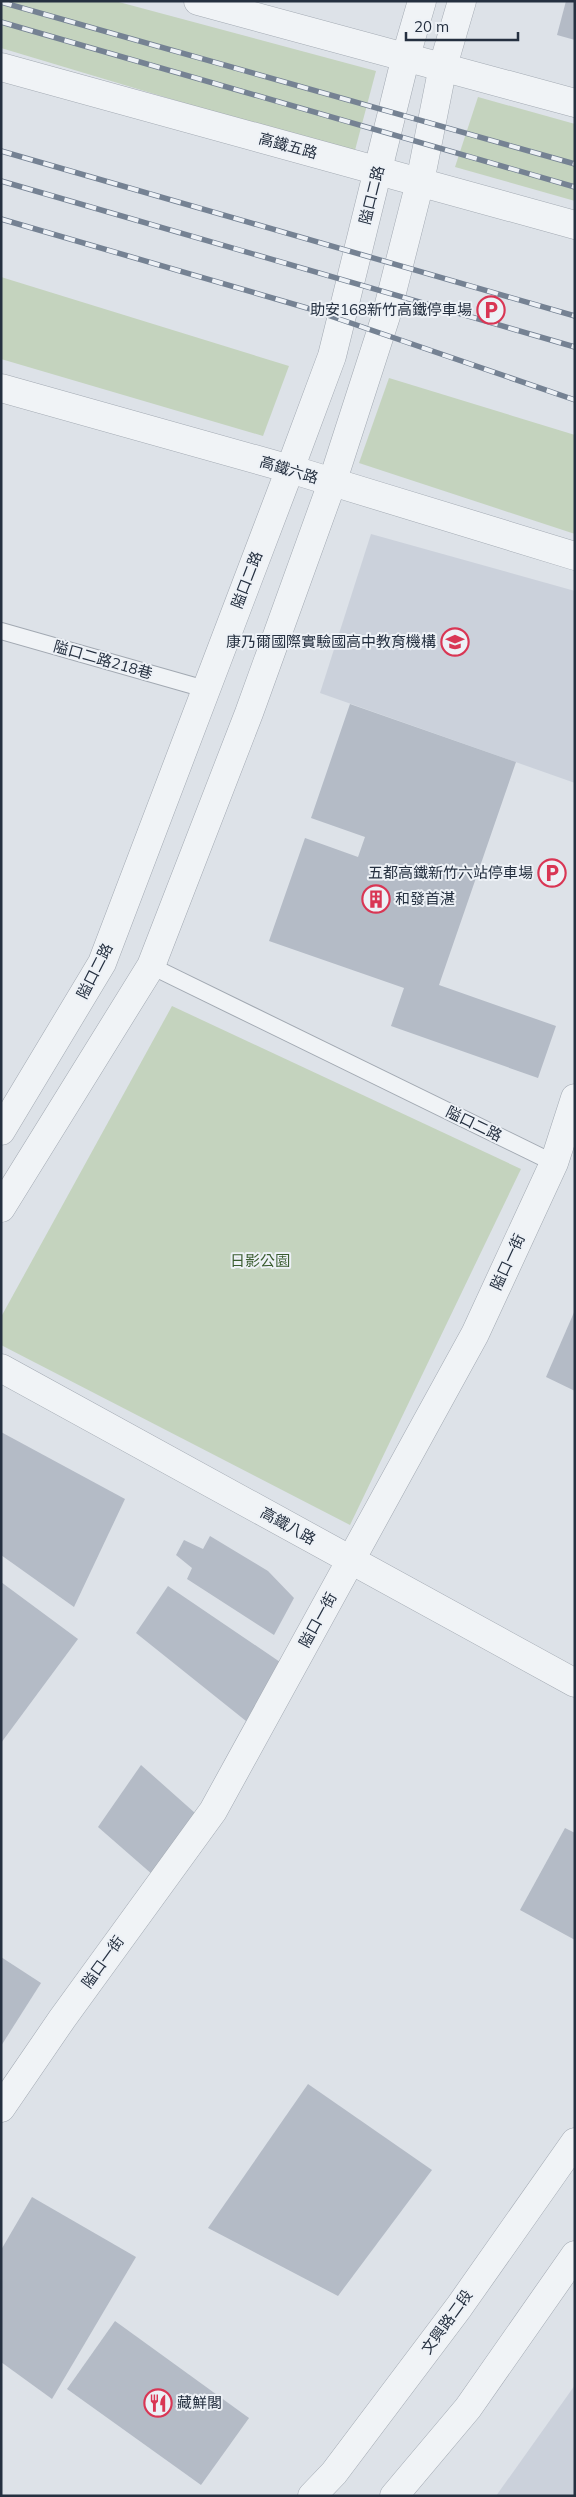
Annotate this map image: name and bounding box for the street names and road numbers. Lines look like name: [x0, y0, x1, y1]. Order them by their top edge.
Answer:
street label: 高鐵五路: [257, 129, 320, 162]
street label: 隘口二路: [355, 163, 388, 226]
street label: 高鐵六路: [258, 452, 321, 487]
street label: 隘口二路: [227, 548, 266, 611]
street label: 隘口二路218巷: [51, 636, 155, 683]
street label: 隘口二路: [72, 940, 117, 1002]
street label: 隘口二路: [443, 1102, 505, 1145]
street label: 隘口一街: [486, 1231, 529, 1293]
street label: 高鐵八路: [257, 1503, 319, 1548]
street label: 隘口一街: [295, 1589, 340, 1651]
street label: 隘口一街: [77, 1932, 128, 1992]
street label: 文興路二段: [417, 2286, 476, 2358]

